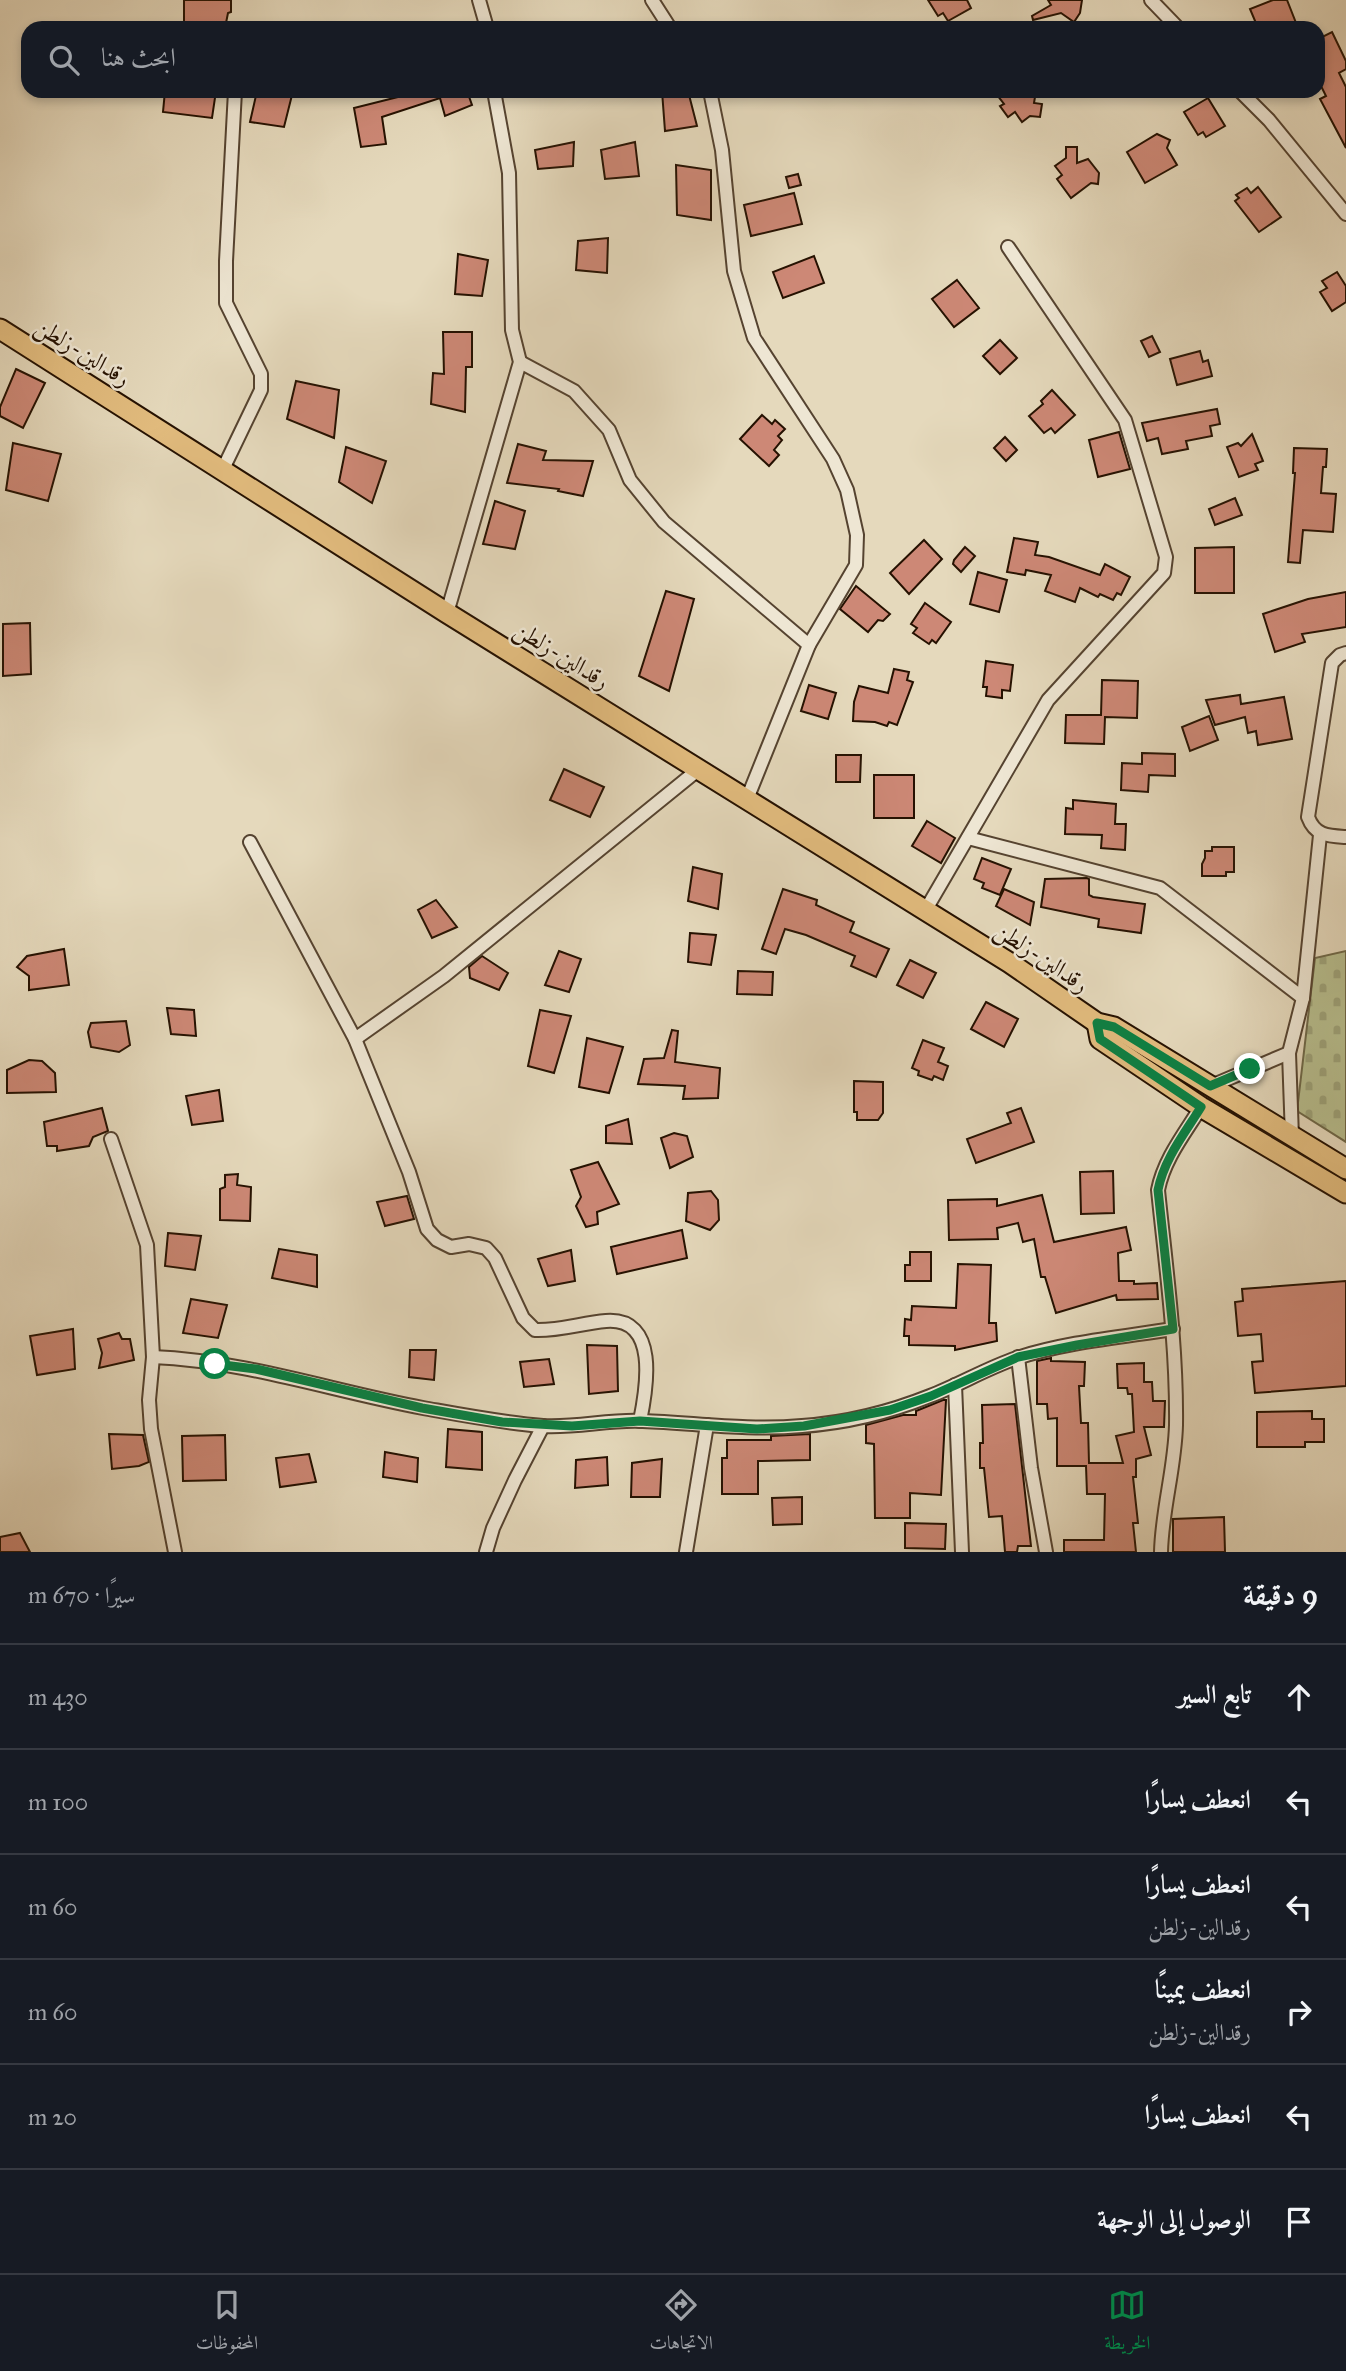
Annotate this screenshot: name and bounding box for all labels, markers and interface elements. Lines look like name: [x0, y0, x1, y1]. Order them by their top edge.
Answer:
search box: [21, 21, 1325, 98]
icon: search: [45, 41, 83, 79]
text: ابحث هنا: [101, 41, 176, 73]
street label: رقدالين-زلطن: [29, 311, 136, 394]
street label: رقدالين-زلطن: [508, 614, 615, 697]
street label: رقدالين-زلطن: [989, 915, 1095, 1000]
route end: [1234, 1053, 1265, 1084]
route start: [199, 1348, 230, 1379]
text: 9 دقيقة: [1243, 1577, 1318, 1613]
text: سيرًا · 670 m: [28, 1581, 135, 1609]
text: تابع السير: [1178, 1678, 1251, 1710]
icon: ahead: [1280, 1678, 1318, 1716]
text: 430 m: [28, 1683, 88, 1711]
text: انعطف يسارًا: [1144, 1783, 1251, 1815]
icon: left: [1280, 1783, 1318, 1821]
text: 100 m: [28, 1788, 88, 1816]
text: انعطف يسارًا: [1144, 1868, 1251, 1900]
icon: left: [1280, 1888, 1318, 1926]
text: 60 m: [28, 1893, 77, 1921]
text: رقدالين-زلطن: [1148, 1913, 1251, 1941]
text: انعطف يمينًا: [1155, 1973, 1251, 2005]
icon: right: [1280, 1993, 1318, 2031]
text: 60 m: [28, 1998, 77, 2026]
text: رقدالين-زلطن: [1148, 2018, 1251, 2046]
text: انعطف يسارًا: [1144, 2098, 1251, 2130]
icon: left: [1280, 2098, 1318, 2136]
text: 20 m: [28, 2103, 77, 2131]
text: الوصول إلى الوجهة: [1097, 2203, 1251, 2235]
icon: arrive: [1280, 2203, 1318, 2241]
tab: المحفوظات: [196, 2286, 258, 2361]
tab: الاتجاهات: [649, 2286, 713, 2361]
tab: الخريطة: [1104, 2286, 1150, 2361]

